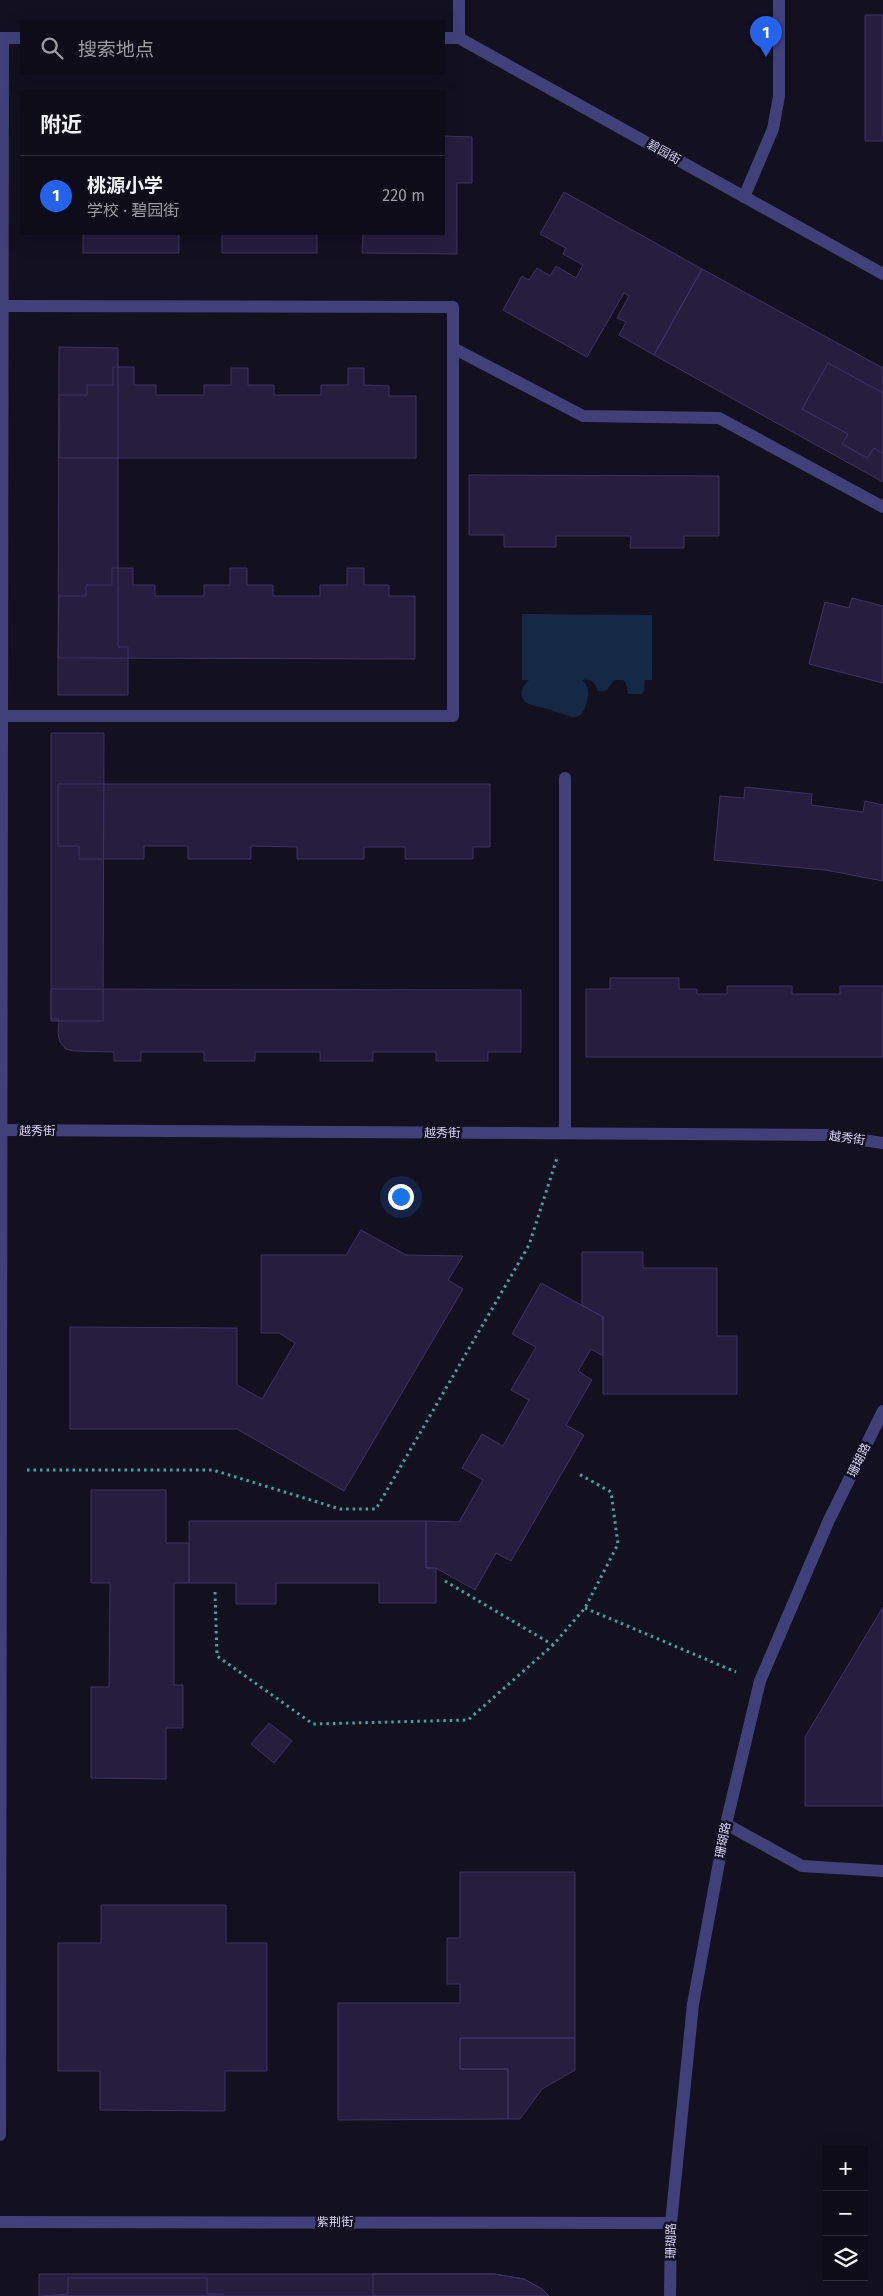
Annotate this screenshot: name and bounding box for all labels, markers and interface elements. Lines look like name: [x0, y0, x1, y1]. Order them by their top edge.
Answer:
pin: 1: [750, 16, 782, 57]
search box: [20, 20, 445, 75]
icon: search: [38, 34, 66, 62]
text: 搜索地点: [78, 38, 154, 61]
text: 附近: [40, 112, 82, 138]
street label: 碧园街: [645, 137, 683, 167]
text: 桃源小学: [87, 174, 163, 197]
text: 1: [52, 186, 60, 205]
text: 220 m: [382, 186, 425, 205]
text: 学校 · 碧园街: [87, 201, 179, 220]
street label: 越秀街: [19, 1124, 55, 1138]
street label: 越秀街: [424, 1126, 460, 1140]
street label: 越秀街: [828, 1129, 866, 1147]
your location: [388, 1184, 414, 1210]
street label: 珊瑚路: [845, 1441, 873, 1479]
street label: 珊瑚路: [713, 1821, 733, 1859]
map controls: [823, 2146, 868, 2281]
button: +: [823, 2146, 868, 2191]
button: −: [823, 2191, 868, 2236]
street label: 紫荆街: [317, 2215, 353, 2229]
street label: 珊瑚路: [664, 2223, 678, 2259]
button: layers: [823, 2236, 868, 2281]

